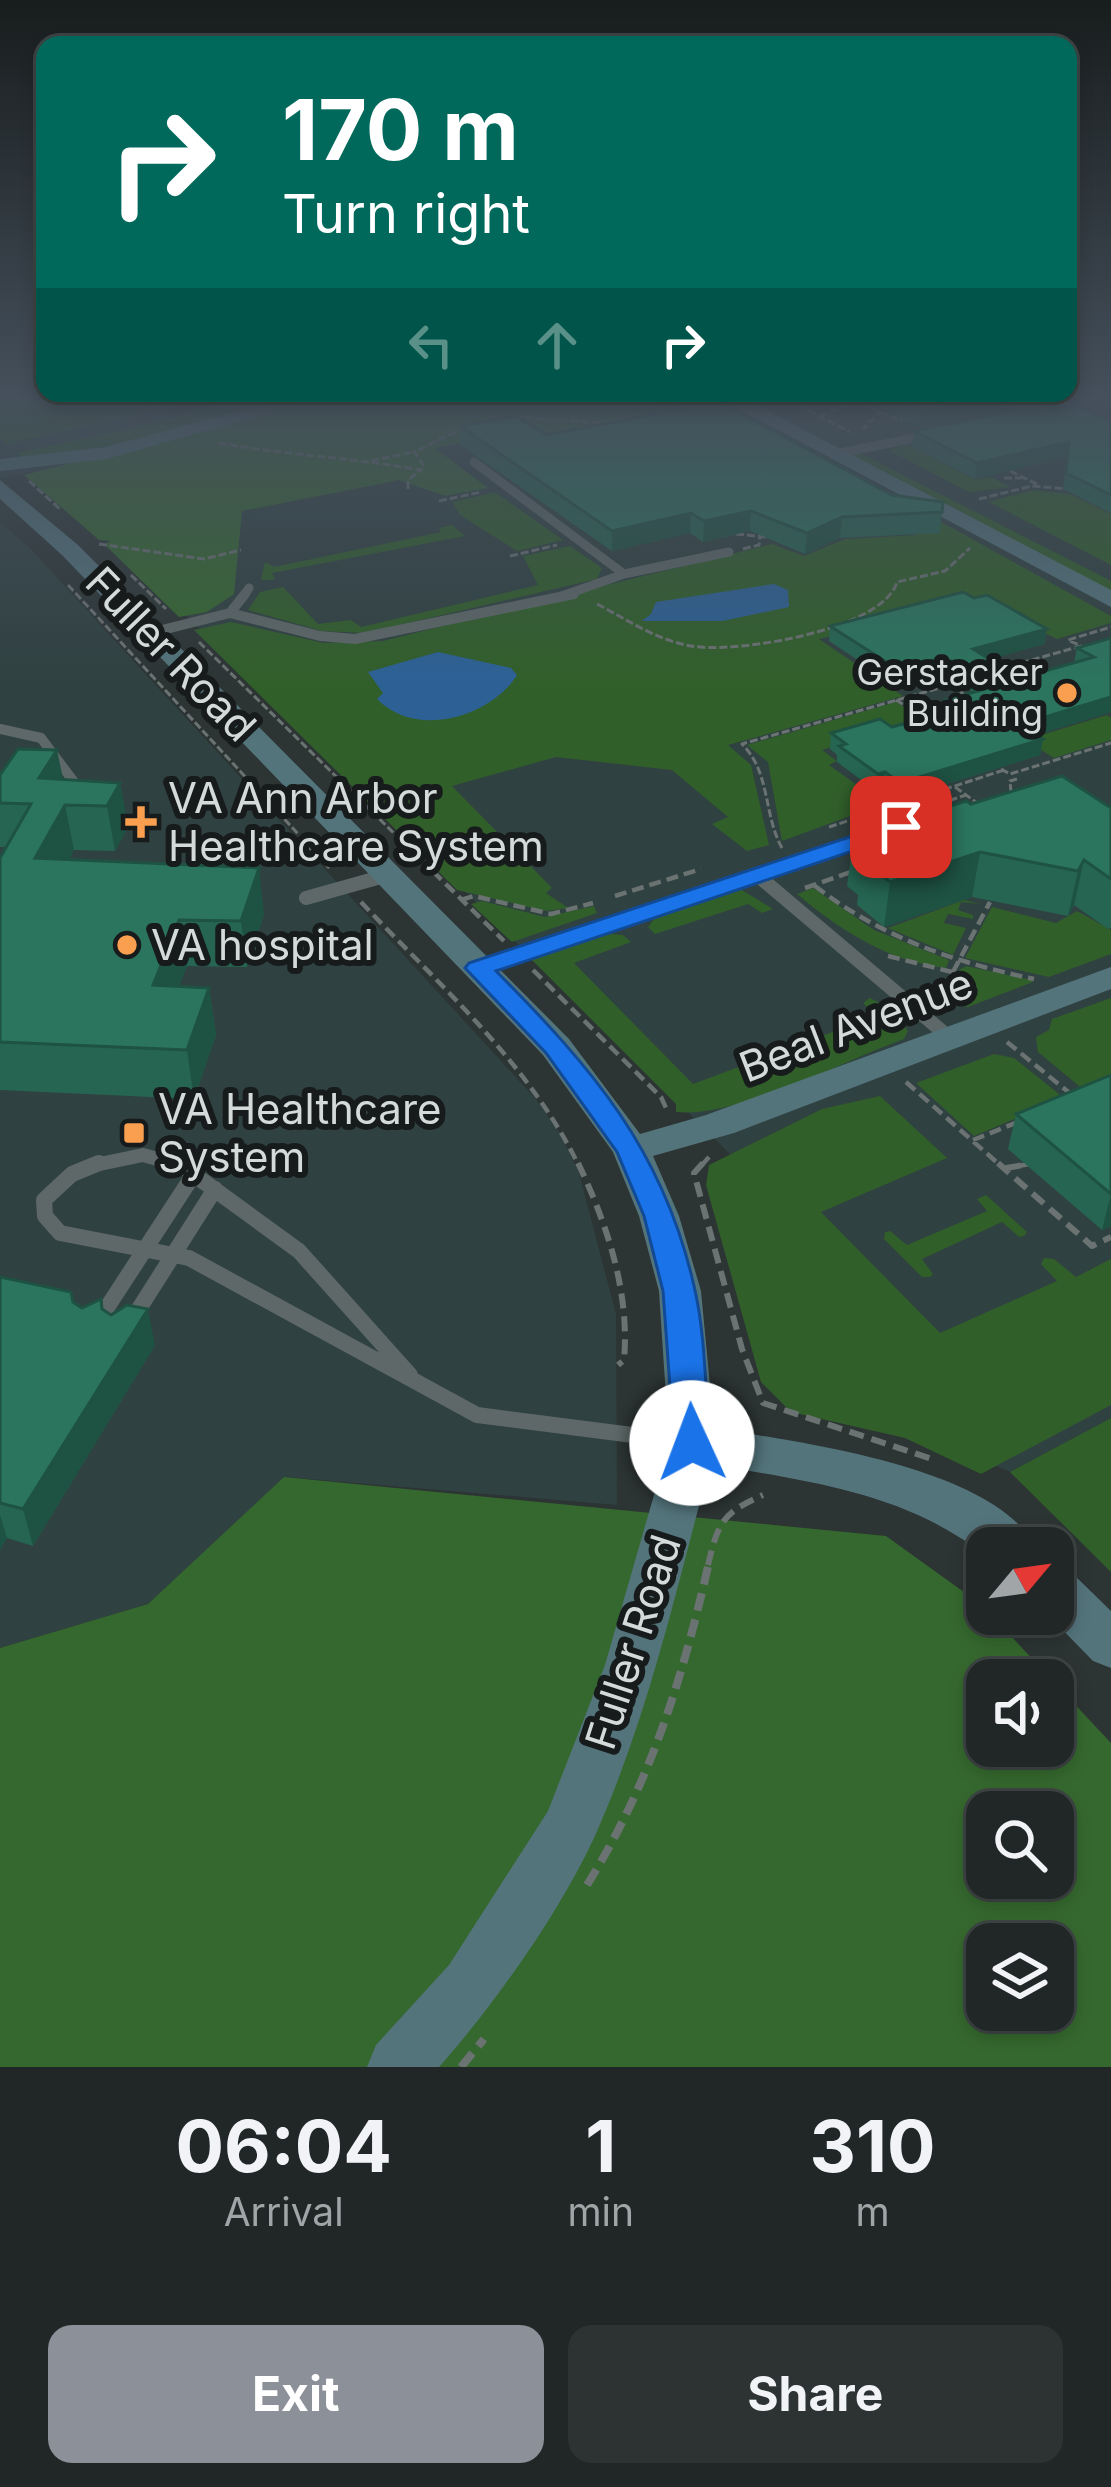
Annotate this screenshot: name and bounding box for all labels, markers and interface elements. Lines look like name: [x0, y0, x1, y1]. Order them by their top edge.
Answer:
text: 170 m: [282, 79, 519, 180]
icon: right: [84, 84, 240, 240]
text: Turn right: [282, 181, 530, 246]
icon: left: [398, 312, 464, 378]
icon: ahead: [524, 312, 590, 378]
icon: right: [650, 312, 716, 378]
street label: Fuller Road: [76, 556, 267, 751]
place label: Gerstacker Building: [856, 650, 1043, 735]
marker: Gerstacker Building: [1054, 680, 1080, 706]
place label: VA Ann Arbor Healthcare System: [168, 772, 544, 871]
pin: [850, 776, 952, 878]
icon: arrive: [868, 794, 934, 860]
marker: VA Ann Arbor Healthcare System: [125, 806, 157, 838]
place label: VA hospital: [151, 919, 374, 970]
marker: VA hospital: [114, 932, 140, 958]
street label: Beal Avenue: [732, 957, 980, 1092]
place label: VA Healthcare System: [158, 1083, 442, 1182]
marker: VA Healthcare System: [121, 1120, 147, 1146]
position arrow: [629, 1380, 755, 1506]
north arrow: [966, 1527, 1074, 1635]
map controls: [966, 1527, 1074, 2031]
street label: Fuller Road: [574, 1528, 691, 1755]
button: sound: [966, 1659, 1074, 1767]
button: search: [966, 1791, 1074, 1899]
button: layers: [966, 1923, 1074, 2031]
text: 06:04: [175, 2102, 392, 2189]
text: 1: [585, 2102, 616, 2189]
text: 310: [809, 2102, 936, 2189]
text: Arrival: [224, 2188, 344, 2235]
text: min: [567, 2188, 634, 2235]
text: m: [855, 2188, 890, 2235]
button: Exit: [48, 2325, 544, 2463]
button: Share: [568, 2325, 1063, 2463]

